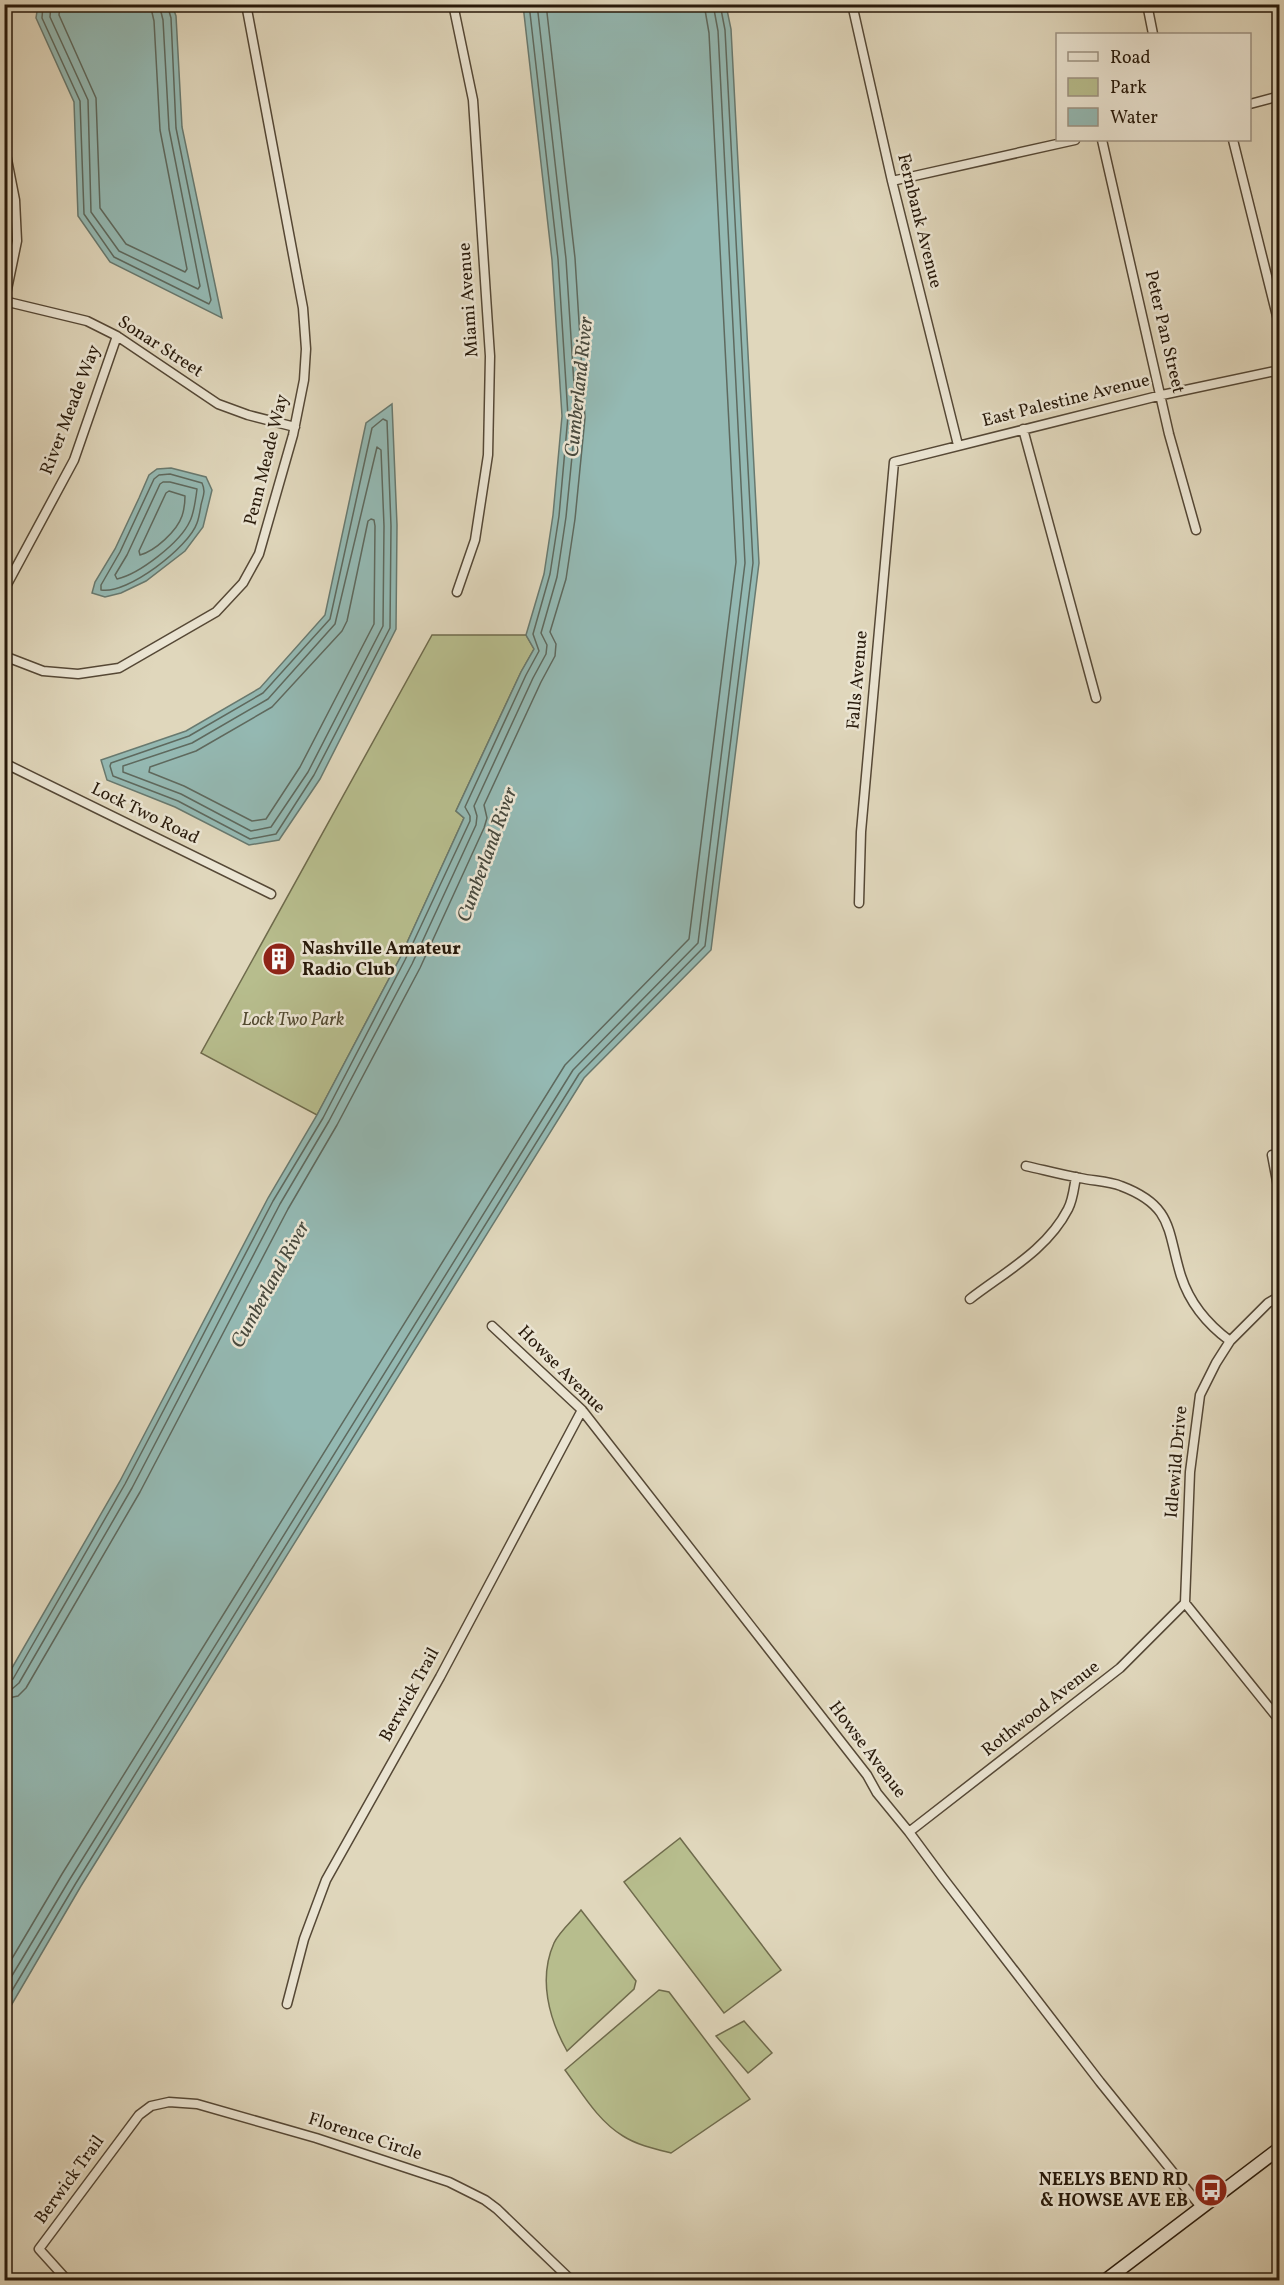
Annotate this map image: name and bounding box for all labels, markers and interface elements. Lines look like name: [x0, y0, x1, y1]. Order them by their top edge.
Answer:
legend: [1056, 33, 1251, 141]
text: Road: [1110, 46, 1151, 71]
text: Park: [1110, 76, 1147, 101]
text: Water: [1110, 106, 1158, 131]
street label: Fernbank Avenue: [890, 151, 948, 291]
street label: Miami Avenue: [453, 242, 485, 358]
street label: Peter Pan Street: [1138, 268, 1190, 396]
street label: Sonar Street: [112, 310, 208, 384]
water label: Cumberland River: [559, 315, 601, 459]
street label: River Meade Way: [35, 341, 107, 479]
street label: East Palestine Avenue: [980, 368, 1152, 434]
street label: Penn Meade Way: [239, 392, 295, 528]
street label: Falls Avenue: [841, 630, 875, 730]
street label: Lock Two Road: [87, 777, 203, 851]
water label: Cumberland River: [451, 783, 526, 926]
place label: Nashville Amateur Radio Club: [302, 937, 461, 983]
building icon: Nashville Amateur Radio Club: [261, 941, 297, 977]
park label: Lock Two Park: [242, 1008, 344, 1033]
water label: Cumberland River: [224, 1216, 318, 1354]
street label: Howse Avenue: [511, 1320, 611, 1420]
street label: Idlewild Drive: [1160, 1405, 1194, 1519]
street label: Berwick Trail: [374, 1643, 446, 1747]
street label: Rothwood Avenue: [977, 1655, 1105, 1763]
street label: Howse Avenue: [822, 1696, 912, 1804]
street label: Florence Circle: [305, 2107, 425, 2167]
street label: Berwick Trail: [29, 2130, 111, 2230]
place label: NEELYS BEND RD & HOWSE AVE EB: [1039, 2168, 1188, 2214]
bus stop icon: NEELYS BEND RD & HOWSE AVE EB: [1193, 2172, 1229, 2208]

